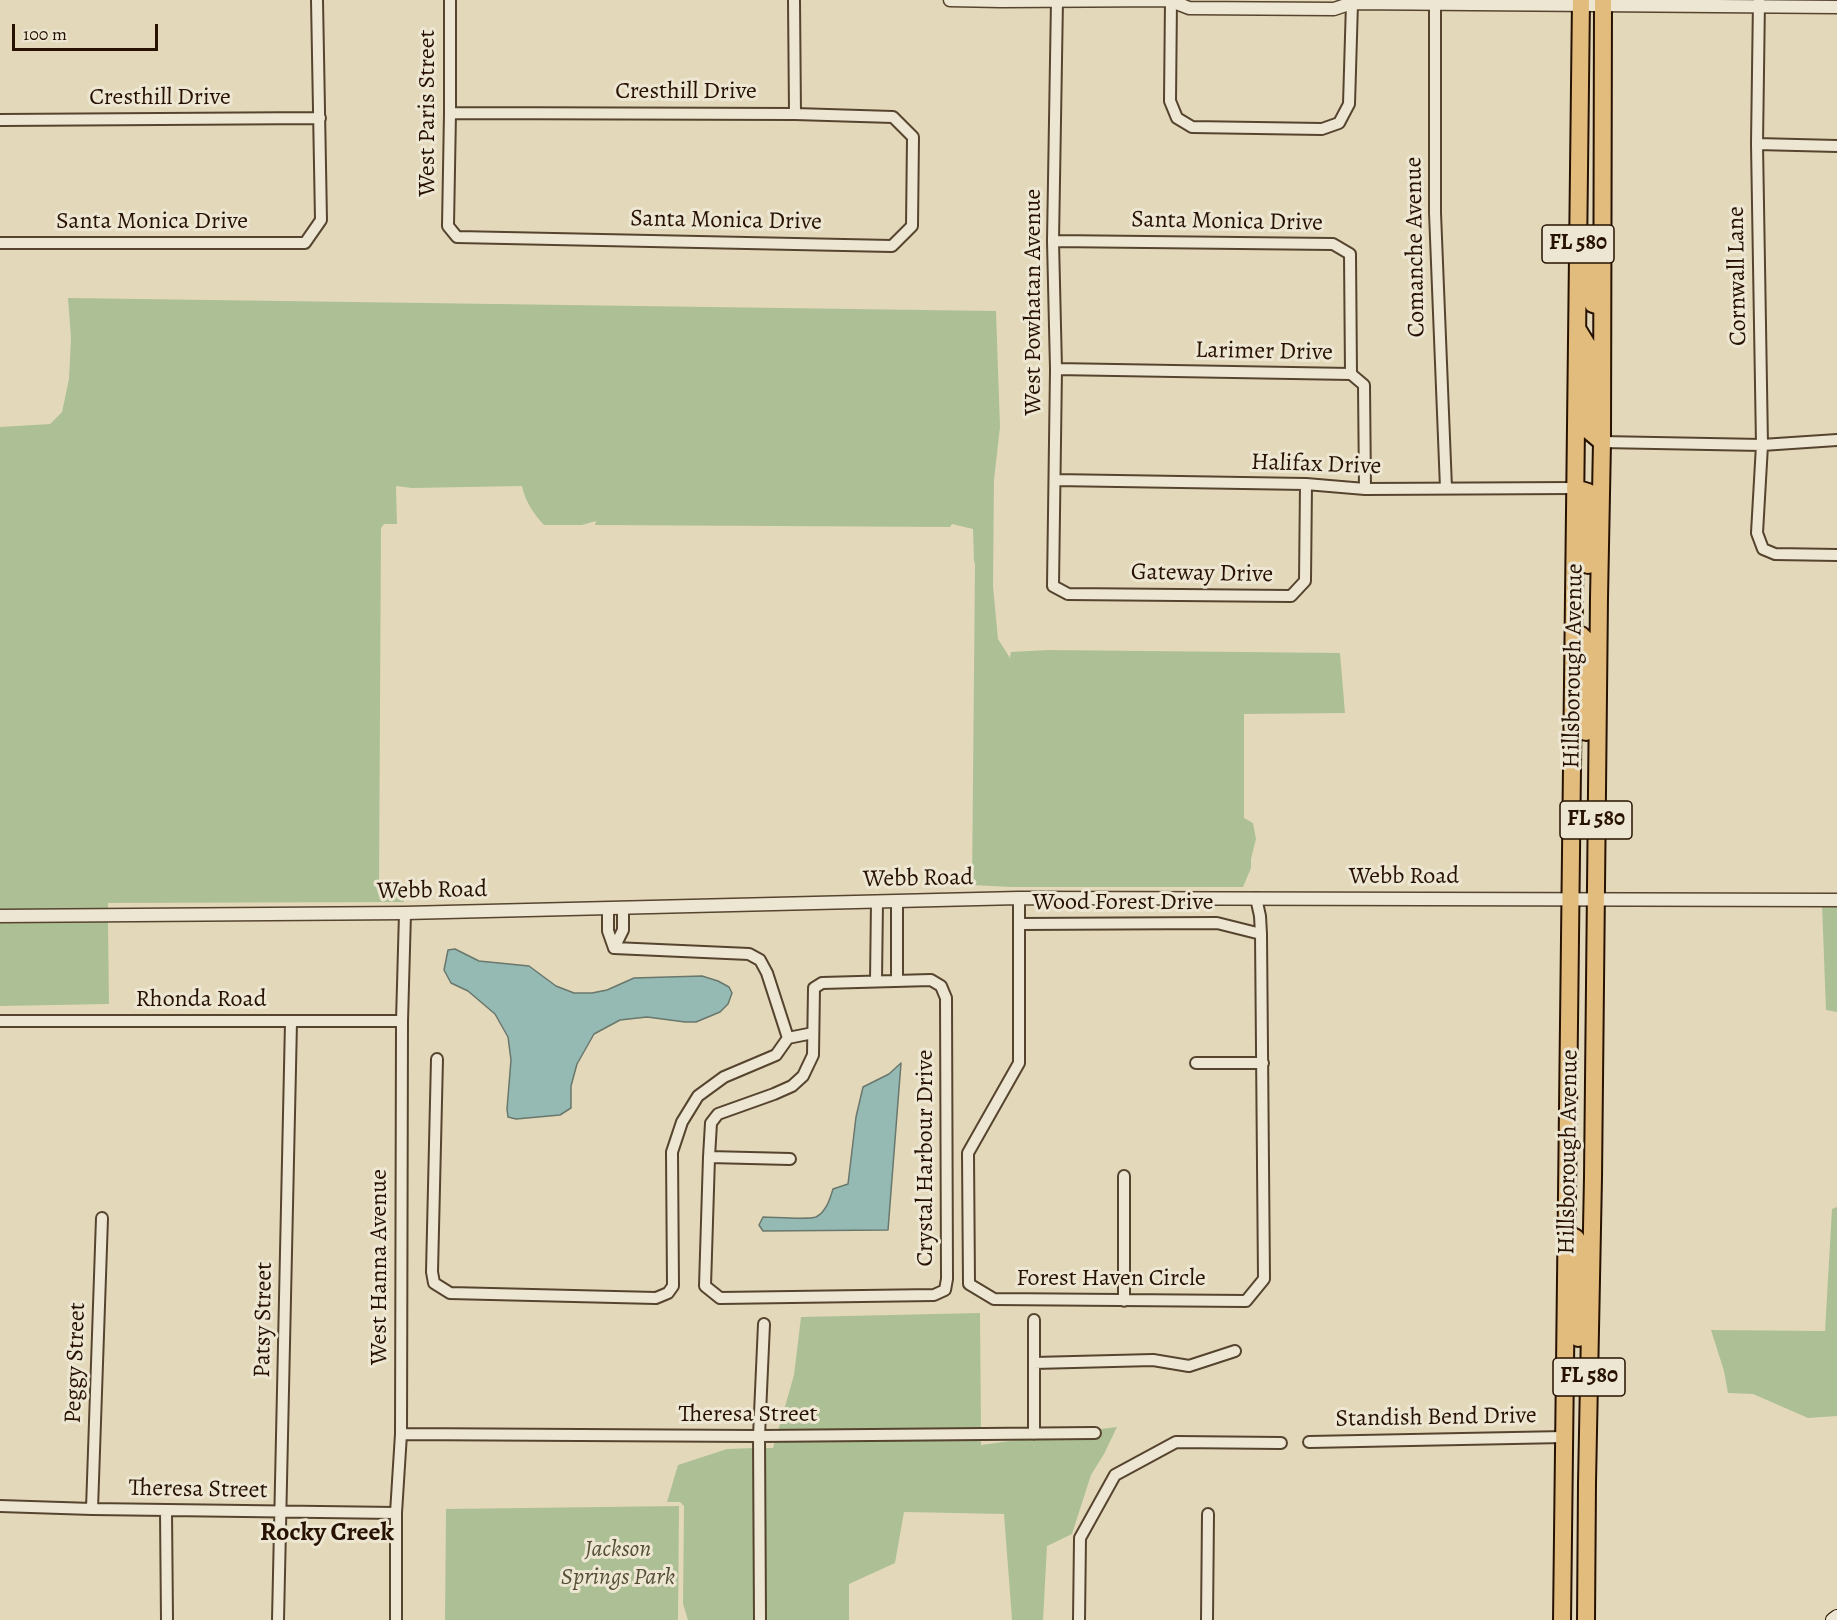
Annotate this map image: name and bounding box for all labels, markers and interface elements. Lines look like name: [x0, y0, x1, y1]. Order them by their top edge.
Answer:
scale bar: [15, 12, 160, 50]
text: 100 m: [23, 22, 67, 46]
street label: West Paris Street: [414, 30, 442, 196]
street label: Cresthill Drive: [615, 78, 757, 106]
street label: Cresthill Drive: [89, 84, 231, 112]
street label: Comanche Avenue: [1400, 156, 1432, 338]
street label: West Powhatan Avenue: [1020, 189, 1048, 415]
street label: Santa Monica Drive: [630, 205, 822, 237]
street label: Santa Monica Drive: [1131, 206, 1323, 238]
street label: Cornwall Lane: [1722, 206, 1754, 346]
street label: Santa Monica Drive: [56, 208, 248, 236]
road number: FL 580: [1542, 225, 1614, 263]
street label: Larimer Drive: [1195, 336, 1333, 368]
street label: Halifax Drive: [1250, 448, 1382, 482]
street label: Gateway Drive: [1131, 558, 1273, 590]
street label: Hillsborough Avenue: [1558, 563, 1590, 769]
road number: FL 580: [1560, 801, 1632, 839]
street label: Webb Road: [1349, 863, 1459, 891]
street label: Webb Road: [863, 864, 973, 894]
street label: Webb Road: [377, 876, 487, 906]
street label: Wood Forest Drive: [1032, 889, 1214, 917]
street label: Rhonda Road: [135, 986, 267, 1014]
street label: Crystal Harbour Drive: [912, 1049, 940, 1267]
street label: Hillsborough Avenue: [1553, 1049, 1585, 1255]
street label: West Hanna Avenue: [366, 1169, 394, 1365]
street label: Patsy Street: [249, 1262, 279, 1378]
street label: Forest Haven Circle: [1016, 1265, 1206, 1293]
street label: Peggy Street: [59, 1302, 93, 1424]
road number: FL 580: [1553, 1358, 1625, 1396]
street label: Theresa Street: [679, 1401, 817, 1429]
street label: Standish Bend Drive: [1335, 1402, 1537, 1434]
street label: Theresa Street: [128, 1474, 268, 1506]
district label: Rocky Creek: [260, 1518, 394, 1550]
park label: Jackson Springs Park: [561, 1536, 675, 1592]

